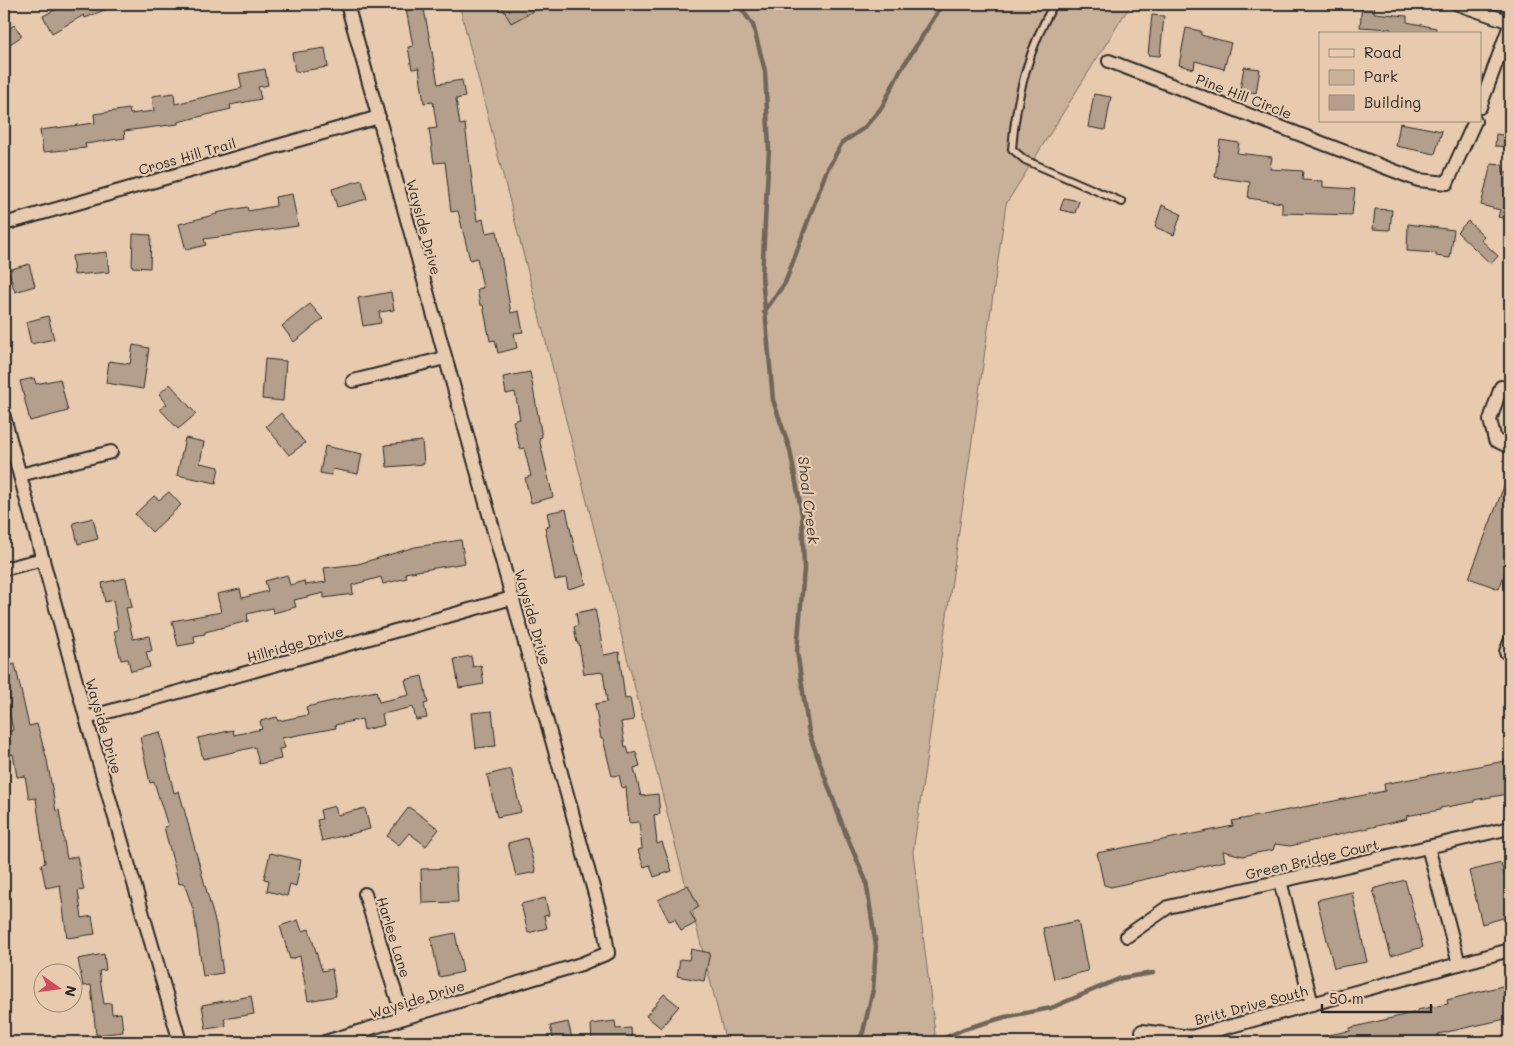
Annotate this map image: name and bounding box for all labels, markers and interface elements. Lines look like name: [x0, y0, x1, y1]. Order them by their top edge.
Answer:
legend: [1319, 32, 1482, 122]
text: Road: [1364, 42, 1401, 62]
text: Park: [1364, 66, 1398, 86]
street label: Pine Hill Circle: [1193, 69, 1295, 123]
text: Building: [1364, 92, 1421, 112]
street label: Cross Hill Trail: [136, 133, 238, 179]
street label: Wayside Drive: [402, 177, 446, 277]
water label: Shoal Creek: [794, 455, 824, 546]
street label: Wayside Drive: [510, 567, 556, 667]
street label: Hillridge Drive: [244, 621, 346, 667]
street label: Wayside Drive: [81, 676, 127, 776]
street label: Green Bridge Court: [1243, 834, 1381, 884]
street label: Harlee Lane: [373, 894, 415, 980]
north arrow: [32, 964, 82, 1014]
street label: Wayside Drive: [367, 976, 467, 1022]
street label: Britt Drive South: [1192, 981, 1310, 1029]
scale bar: [1322, 981, 1430, 1013]
text: N: [61, 984, 82, 999]
text: 50 m: [1329, 988, 1364, 1008]

